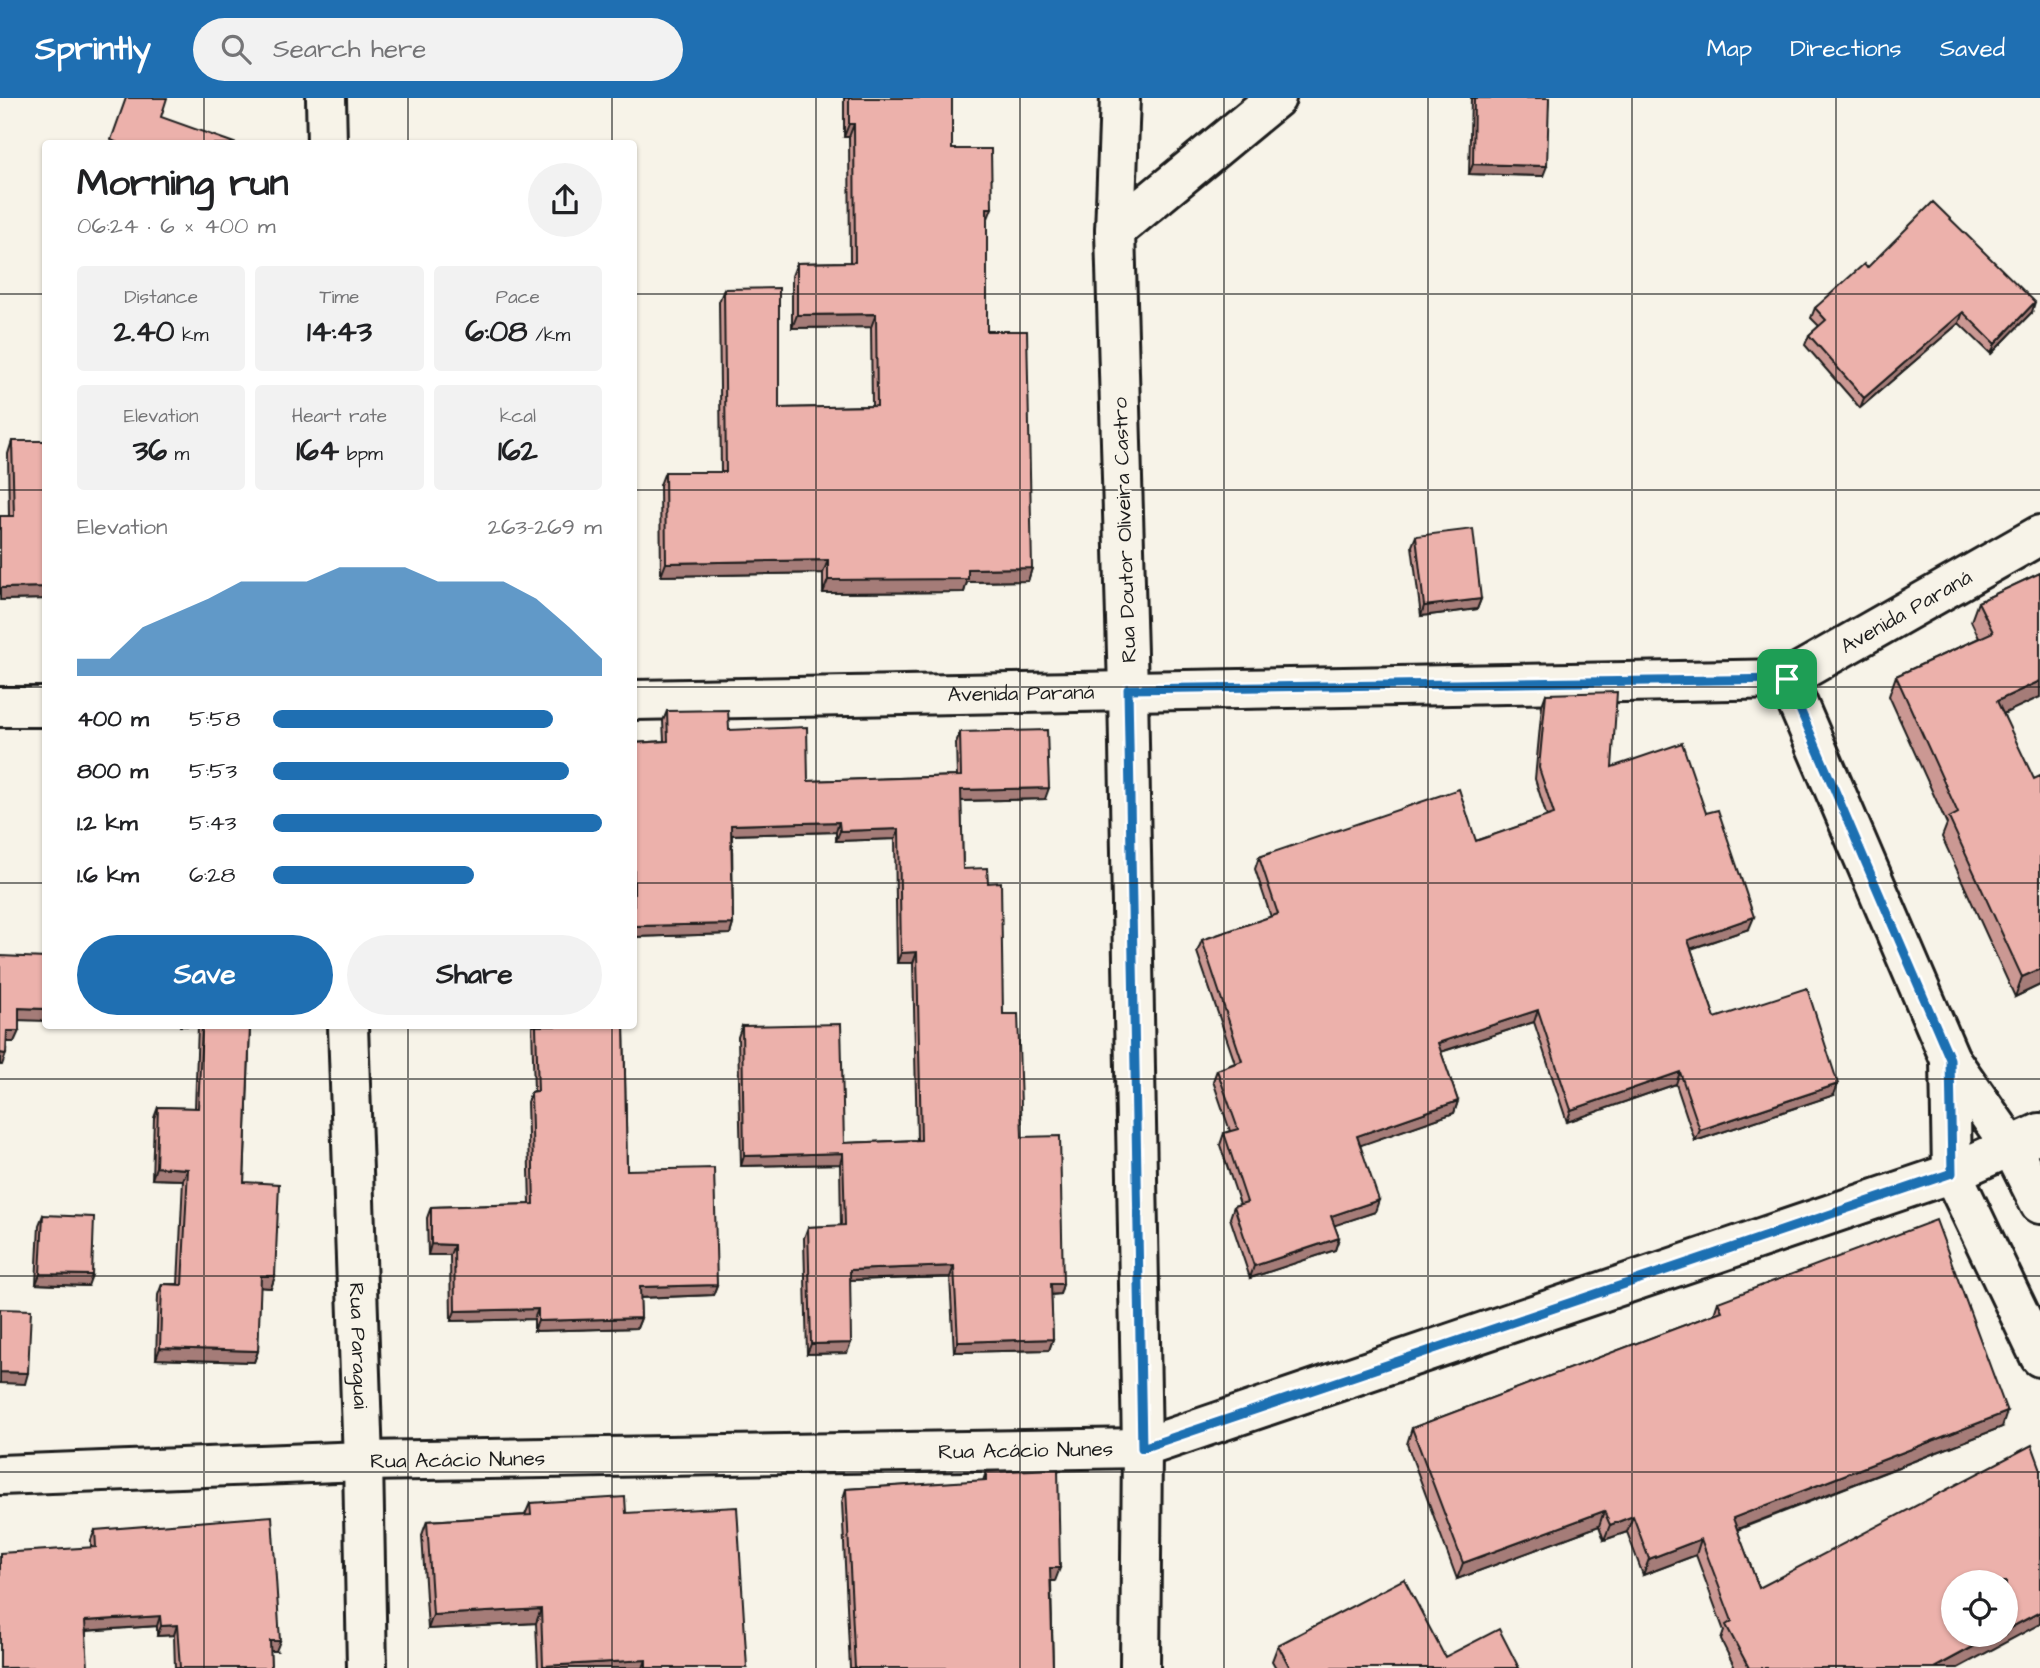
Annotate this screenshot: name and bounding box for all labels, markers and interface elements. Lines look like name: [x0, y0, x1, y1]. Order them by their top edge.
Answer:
search box: [193, 18, 683, 81]
text: Sprintly: [35, 26, 151, 72]
icon: search: [217, 30, 255, 68]
text: Search here: [273, 31, 426, 67]
text: Map: [1707, 32, 1752, 66]
text: Directions: [1790, 32, 1902, 66]
text: Saved: [1940, 32, 2005, 66]
text: Morning run: [77, 158, 289, 210]
button: share: [528, 163, 602, 237]
text: 06:24 · 6 × 400 m: [77, 210, 276, 242]
text: Distance: [124, 284, 198, 311]
text: Time: [320, 284, 359, 311]
text: Pace: [496, 284, 540, 311]
text: 2.40: [114, 311, 174, 353]
text: 14:43: [307, 311, 372, 353]
text: 6:08: [465, 311, 528, 353]
text: km: [174, 322, 209, 349]
text: /km: [528, 322, 570, 349]
street label: Rua Doutor Oliveira Castro: [1105, 396, 1144, 663]
text: Elevation: [124, 403, 199, 430]
text: Heart rate: [292, 403, 387, 430]
text: kcal: [500, 403, 536, 430]
text: 36: [133, 430, 167, 472]
text: 164: [296, 430, 339, 472]
text: 162: [498, 430, 538, 472]
text: m: [167, 441, 189, 468]
text: bpm: [339, 441, 383, 468]
text: Elevation: [77, 511, 168, 543]
text: 263–269 m: [488, 511, 602, 543]
street label: Avenida Paraná: [1835, 563, 1977, 661]
pin: [1757, 649, 1817, 709]
icon: arrive: [1768, 660, 1806, 698]
street label: Avenida Paraná: [947, 678, 1095, 709]
text: 400 m: [77, 703, 149, 735]
text: 5:58: [189, 703, 240, 735]
text: 800 m: [77, 755, 148, 787]
text: 5:53: [189, 755, 237, 787]
text: 1.2 km: [77, 807, 138, 839]
text: 5:43: [189, 807, 236, 839]
text: 1.6 km: [77, 859, 139, 891]
text: 6:28: [189, 859, 235, 891]
button: Save: [77, 935, 333, 1015]
button: Share: [347, 935, 602, 1015]
street label: Rua Paraguai: [342, 1282, 375, 1410]
street label: Rua Acácio Nunes: [938, 1434, 1113, 1466]
street label: Rua Acácio Nunes: [370, 1444, 546, 1476]
map controls: [1941, 1570, 2018, 1647]
button: locate: [1941, 1570, 2018, 1647]

